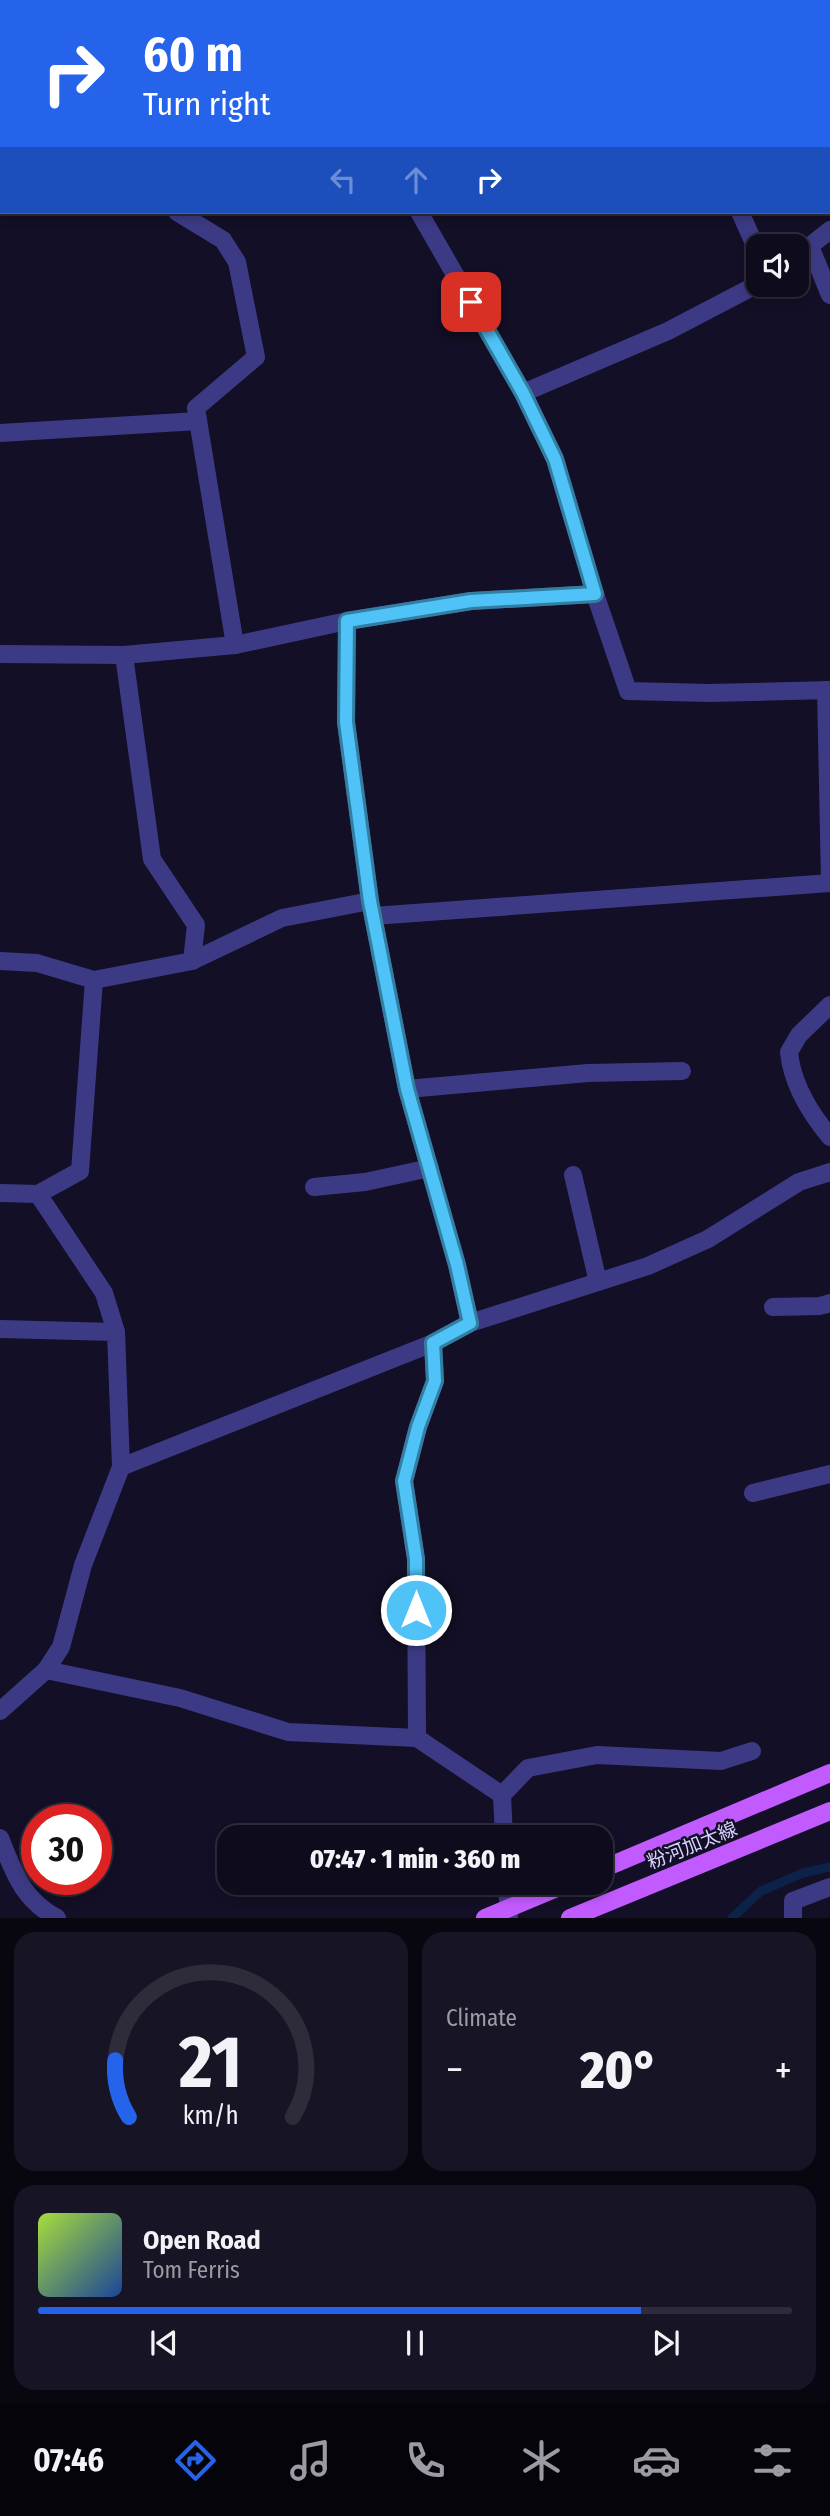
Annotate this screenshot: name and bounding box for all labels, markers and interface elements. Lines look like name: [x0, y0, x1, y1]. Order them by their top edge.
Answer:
text: 60 m: [143, 25, 243, 84]
icon: right: [28, 28, 119, 119]
text: Turn right: [143, 85, 270, 123]
icon: left: [324, 161, 362, 199]
icon: ahead: [397, 161, 435, 199]
icon: right: [470, 161, 508, 199]
map controls: [746, 234, 809, 297]
button: sound: [746, 234, 809, 297]
pin: [441, 272, 501, 332]
icon: arrive: [452, 283, 490, 321]
position arrow: [379, 1573, 453, 1647]
speed limit sign: 30: [21, 1804, 112, 1895]
street label: 粉河加太線: [644, 1817, 741, 1874]
text: 07:47 · 1 min · 360 m: [310, 1844, 520, 1875]
text: Climate: [446, 2004, 517, 2032]
text: 21: [178, 2020, 243, 2107]
text: 20°: [580, 2039, 658, 2102]
text: −: [446, 2047, 463, 2093]
text: +: [775, 2047, 792, 2093]
text: km/h: [183, 2101, 239, 2131]
text: Open Road: [143, 2225, 261, 2256]
text: Tom Ferris: [143, 2256, 240, 2284]
icon: previous: [145, 2324, 183, 2362]
icon: pause: [396, 2324, 434, 2362]
icon: next: [647, 2324, 685, 2362]
icon: directions: [171, 2436, 220, 2485]
icon: music: [286, 2436, 335, 2485]
icon: phone: [401, 2436, 450, 2485]
icon: climate: [517, 2436, 566, 2485]
icon: car: [632, 2436, 681, 2485]
icon: filters: [748, 2436, 797, 2485]
text: 07:46: [33, 2441, 104, 2479]

